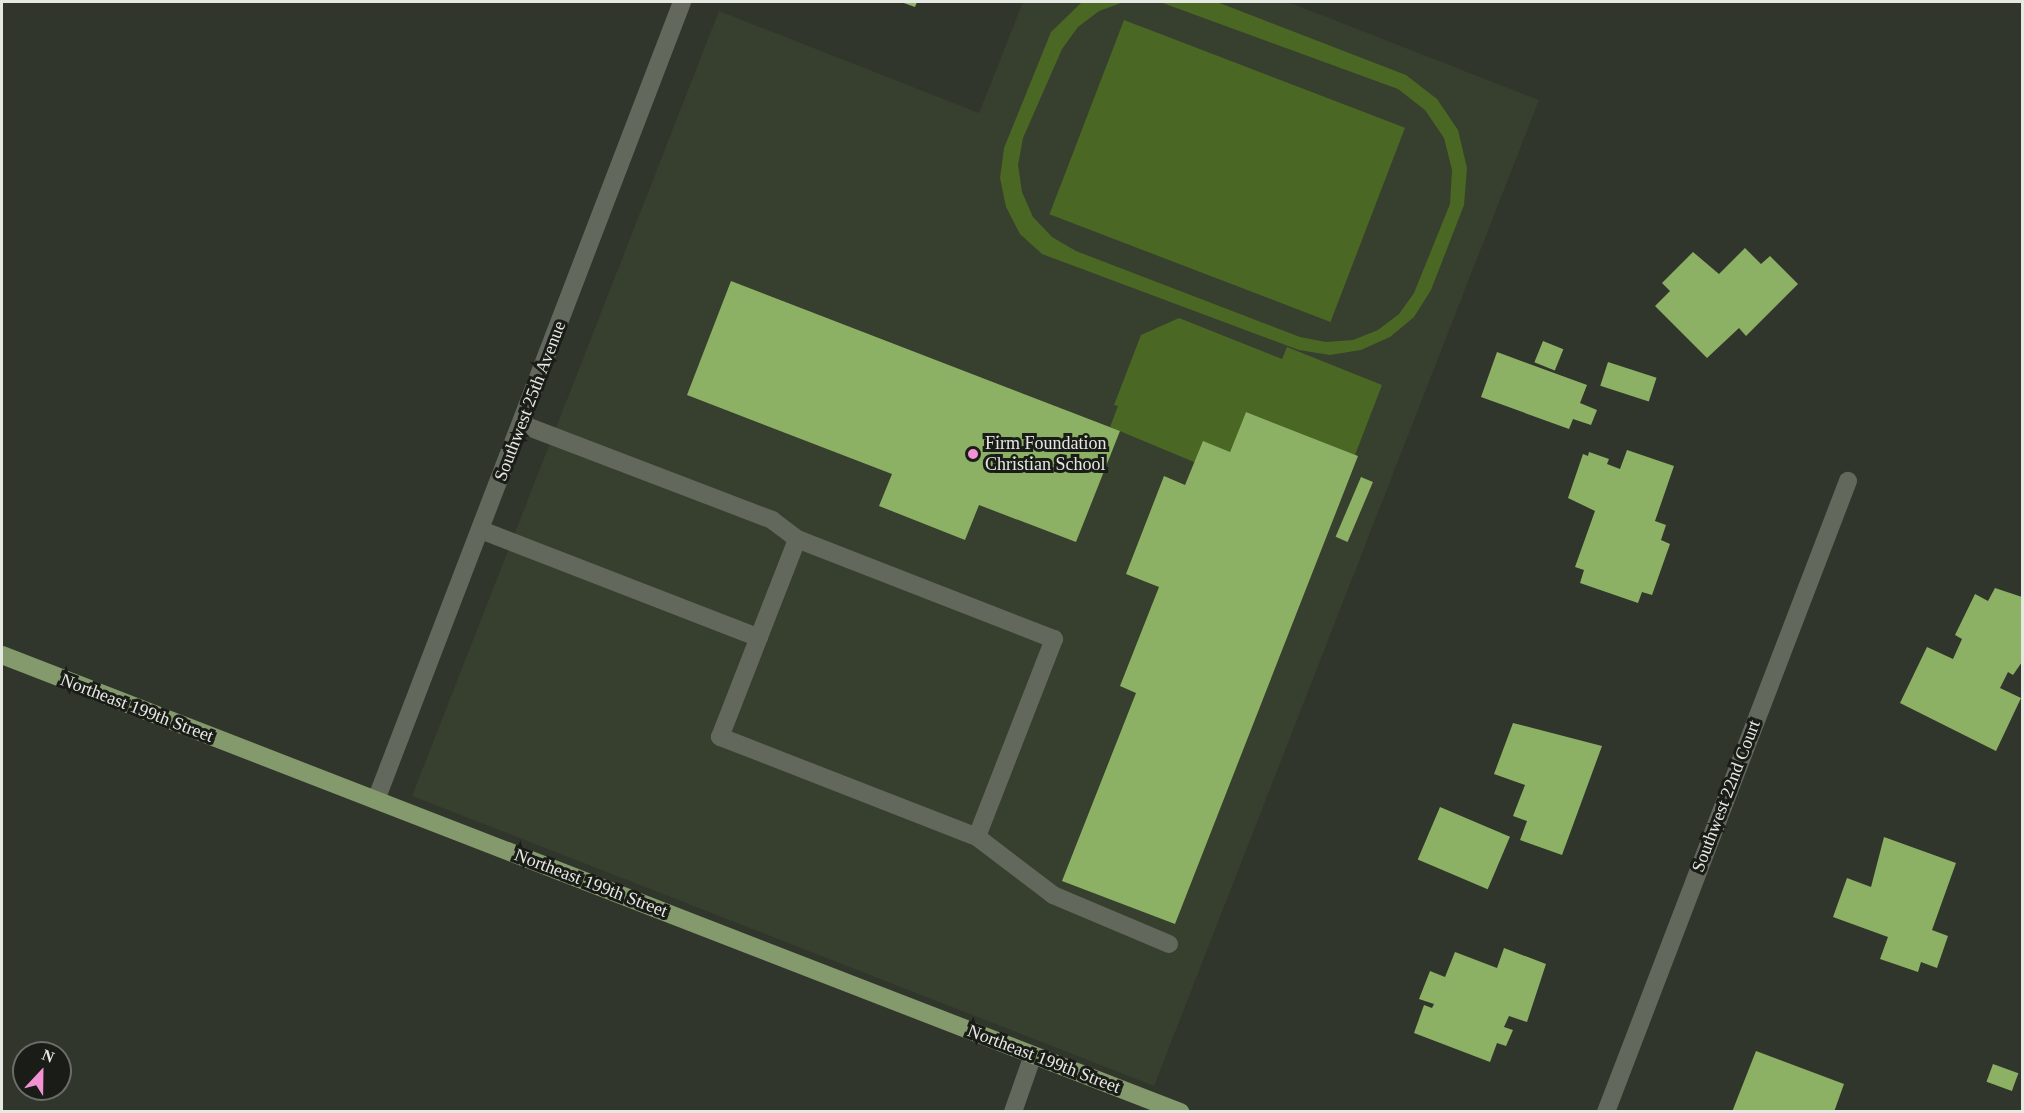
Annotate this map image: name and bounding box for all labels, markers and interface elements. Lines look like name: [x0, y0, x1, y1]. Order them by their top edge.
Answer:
street label: Southwest 25th Avenue: [489, 317, 571, 485]
place label: Firm Foundation Christian School: [985, 433, 1107, 476]
marker: Firm Foundation Christian School: [966, 447, 980, 461]
street label: Northeast 199th Street: [58, 669, 216, 747]
street label: Southwest 22nd Court: [1687, 717, 1765, 875]
street label: Northeast 199th Street: [512, 844, 670, 922]
street label: Northeast 199th Street: [965, 1020, 1123, 1098]
north arrow: [12, 1041, 72, 1101]
text: N: [40, 1046, 57, 1066]

